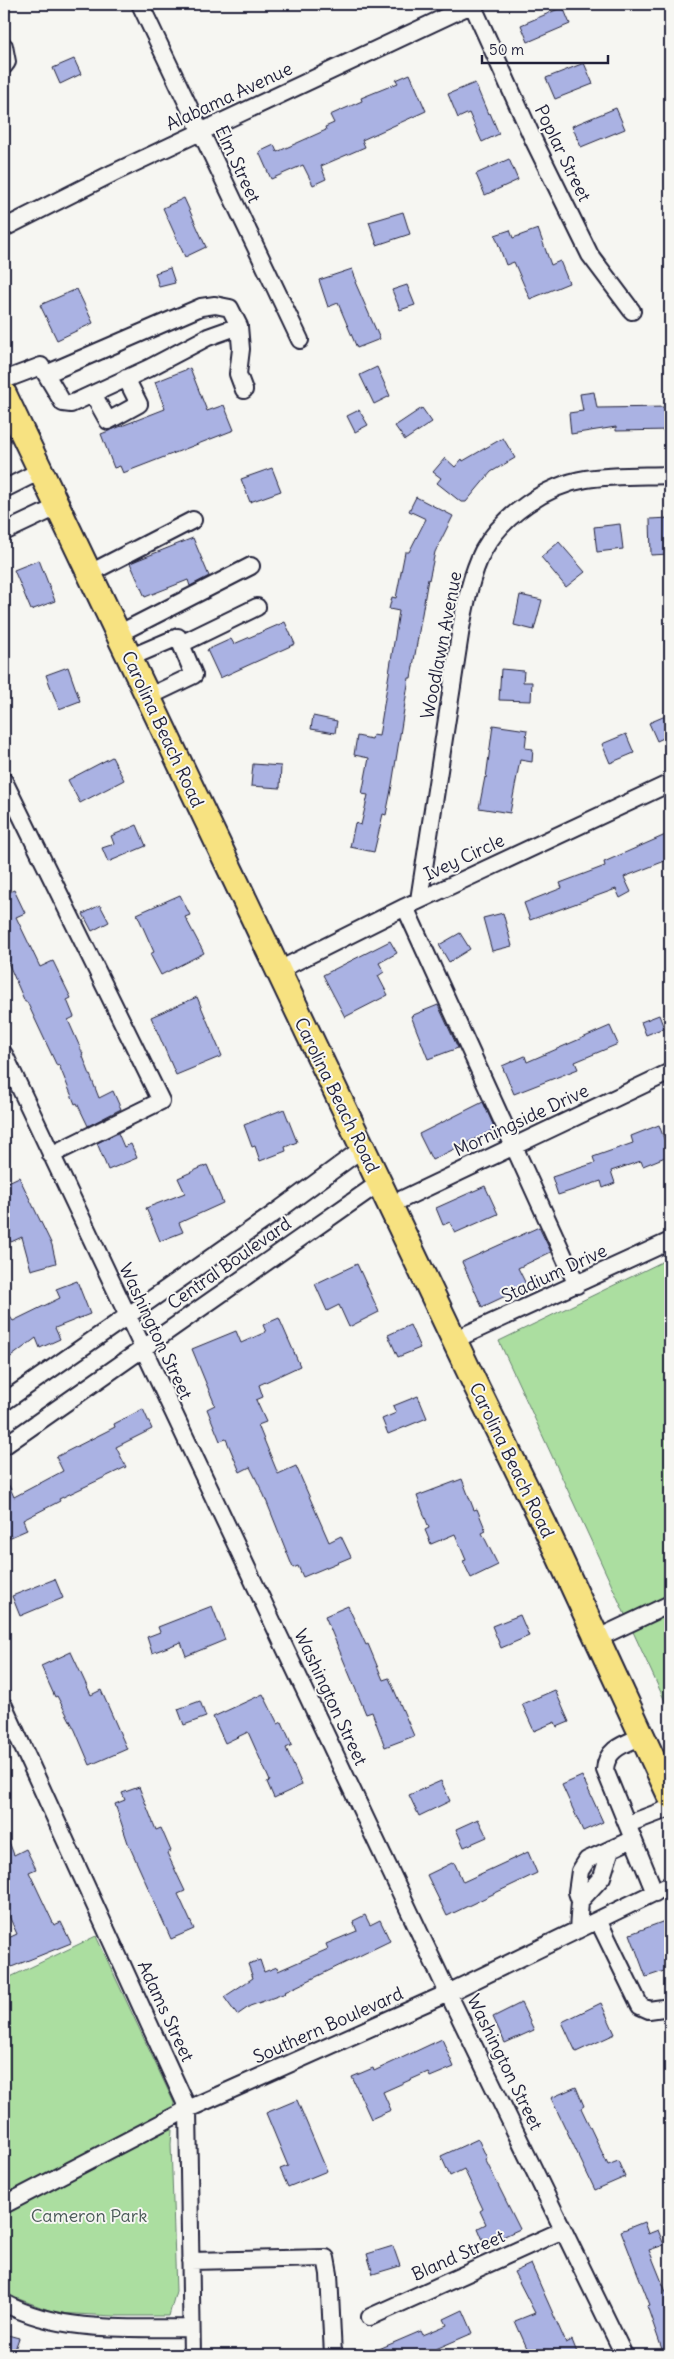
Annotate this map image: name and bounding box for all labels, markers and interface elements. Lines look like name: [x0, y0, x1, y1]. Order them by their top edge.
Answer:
scale bar: [482, 32, 608, 64]
text: 50 m: [489, 40, 524, 59]
street label: Alabama Avenue: [162, 57, 296, 135]
street label: Poplar Street: [530, 101, 596, 205]
street label: Elm Street: [210, 122, 266, 206]
street label: Woodlawn Avenue: [415, 569, 467, 721]
street label: Carolina Beach Road: [117, 647, 210, 811]
street label: Ivey Circle: [420, 828, 508, 886]
street label: Carolina Beach Road: [289, 1014, 385, 1177]
street label: Morningside Drive: [450, 1079, 592, 1161]
street label: Central Boulevard: [163, 1211, 296, 1314]
street label: Stadium Drive: [498, 1239, 610, 1307]
street label: Washington Street: [114, 1259, 198, 1403]
street label: Carolina Beach Road: [464, 1379, 560, 1542]
street label: Washington Street: [289, 1625, 373, 1769]
street label: Adams Street: [133, 1957, 199, 2065]
street label: Southern Boulevard: [249, 1981, 407, 2068]
street label: Washington Street: [462, 1990, 548, 2134]
park label: Cameron Park: [31, 2204, 147, 2227]
street label: Bland Street: [408, 2224, 508, 2286]

